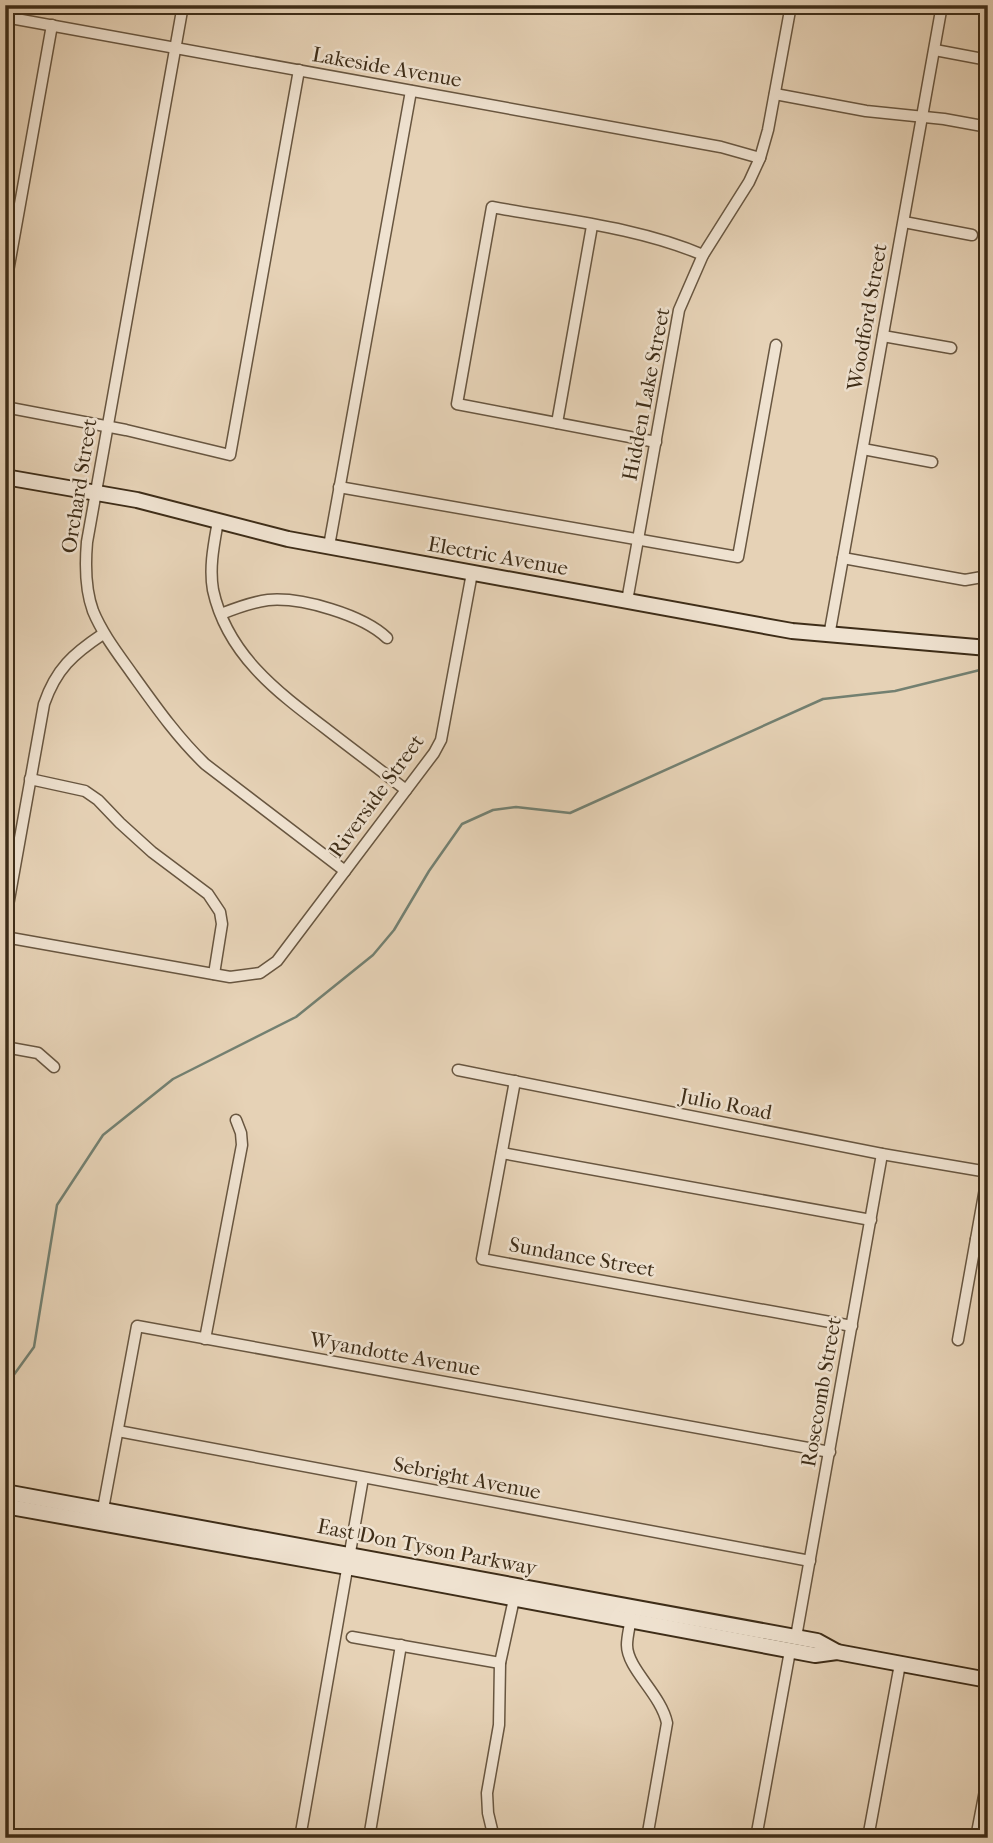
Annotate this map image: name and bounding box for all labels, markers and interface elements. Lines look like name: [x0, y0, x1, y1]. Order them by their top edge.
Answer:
street label: Lakeside Avenue: [310, 42, 464, 92]
street label: Woodford Street: [842, 241, 892, 393]
street label: Hidden Lake Street: [617, 305, 675, 483]
street label: Orchard Street: [56, 416, 102, 555]
street label: Electric Avenue: [426, 532, 570, 580]
street label: Riverside Street: [323, 729, 429, 862]
street label: Julio Road: [676, 1083, 775, 1125]
street label: Sundance Street: [507, 1232, 657, 1282]
street label: Rosecomb Street: [796, 1315, 846, 1469]
street label: Wyandotte Avenue: [307, 1327, 482, 1381]
street label: Sebright Avenue: [391, 1452, 543, 1504]
street label: East Don Tyson Parkway: [315, 1514, 540, 1580]

